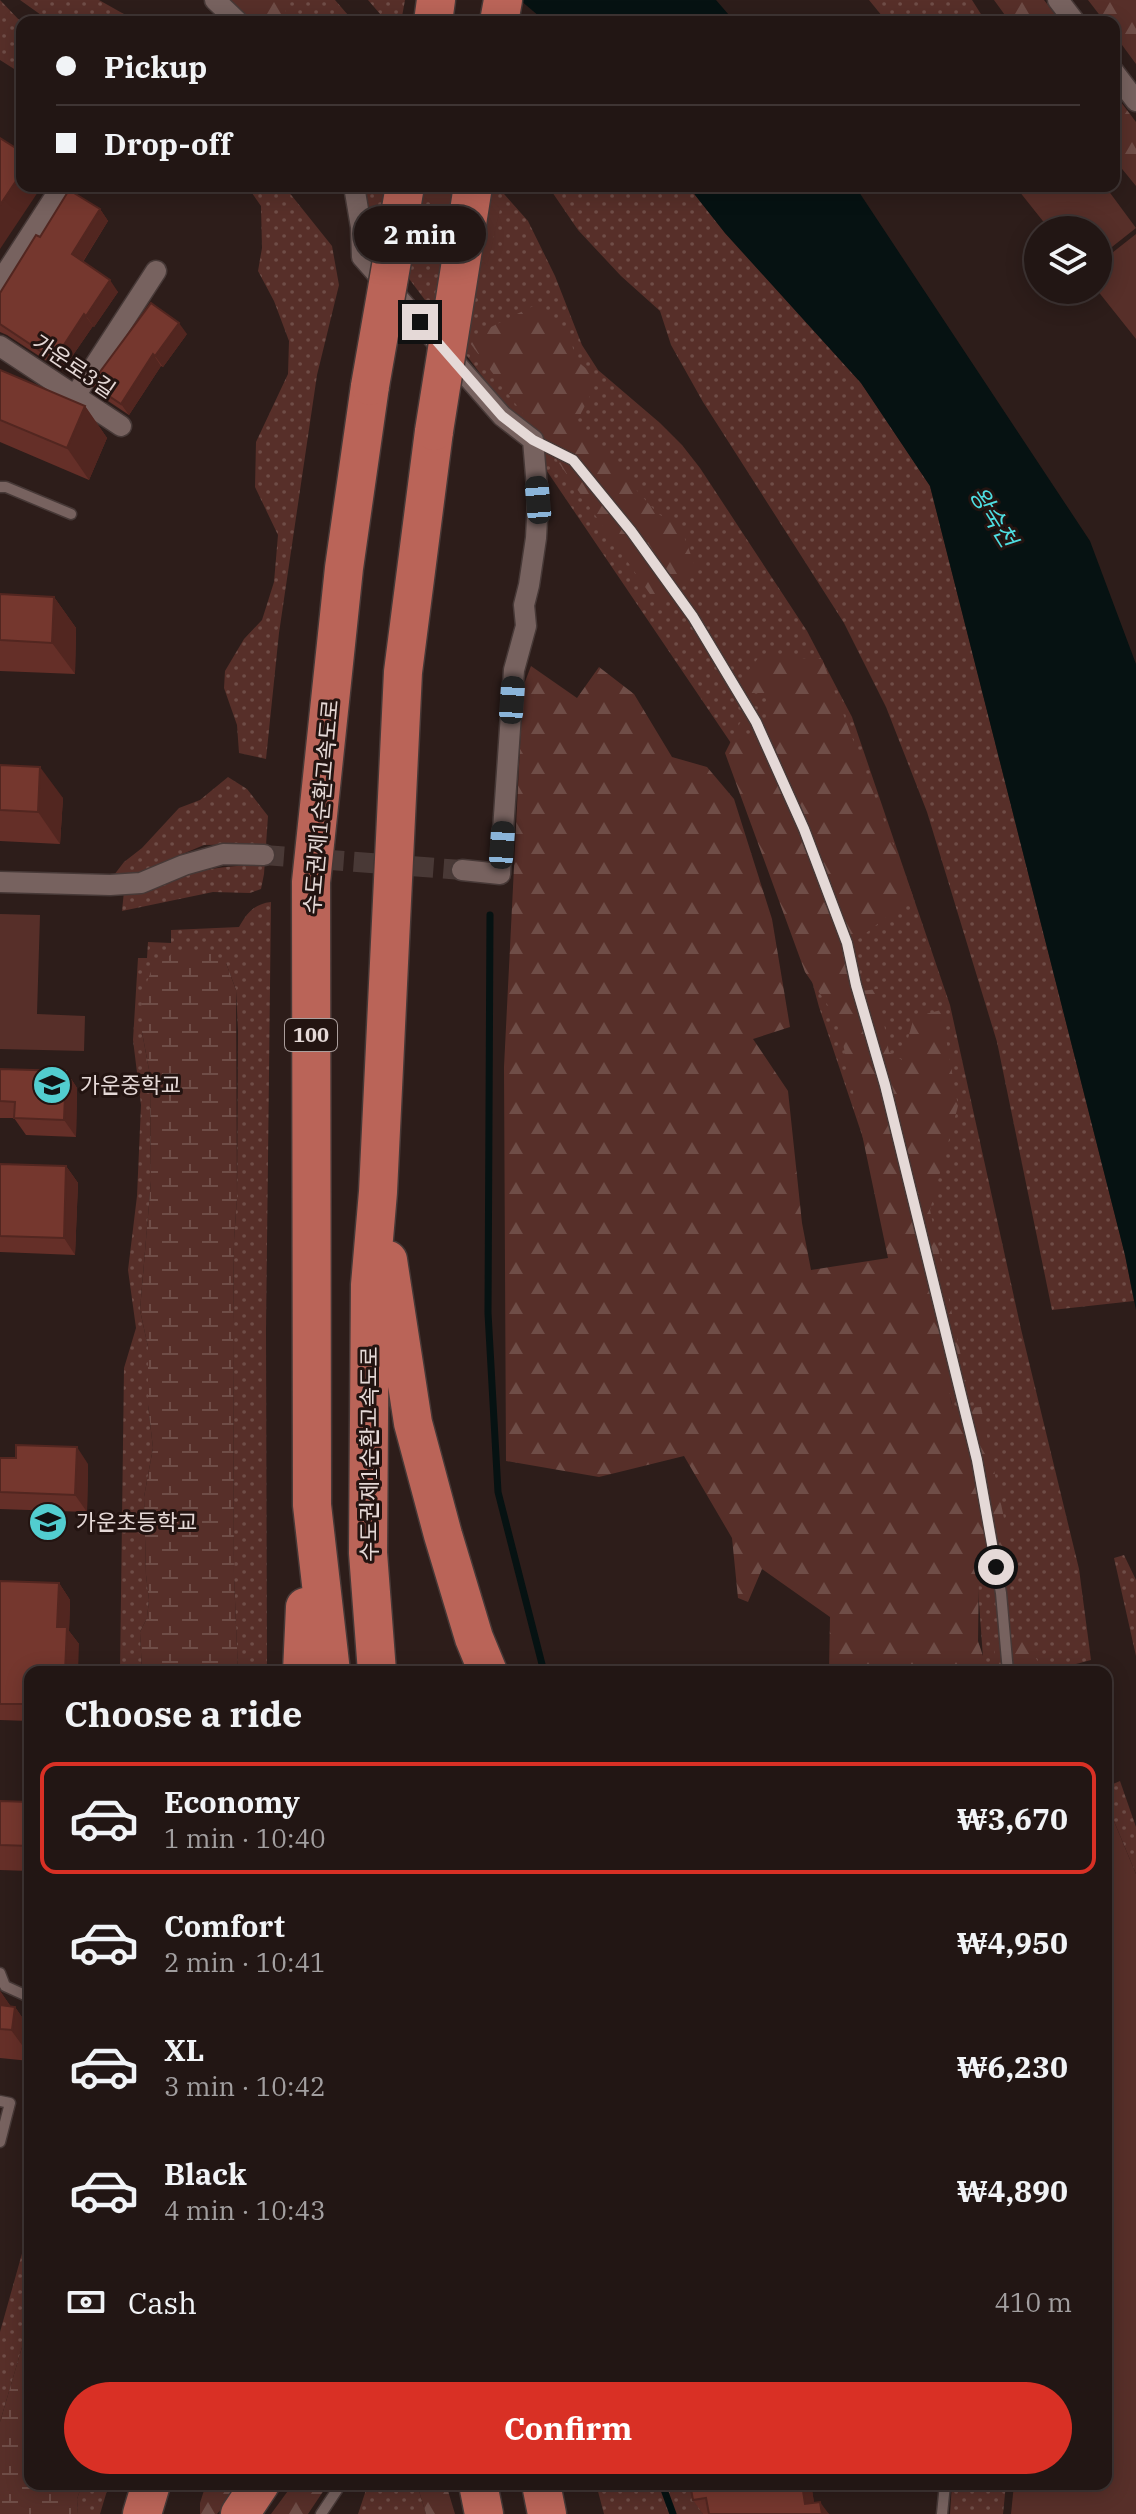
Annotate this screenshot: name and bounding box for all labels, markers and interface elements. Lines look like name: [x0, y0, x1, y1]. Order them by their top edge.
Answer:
text: Pickup: [104, 47, 207, 86]
text: Drop-off: [104, 124, 232, 163]
callout: 2 min: [354, 206, 486, 262]
map controls: [1024, 216, 1112, 304]
button: layers: [1024, 216, 1112, 304]
text: 2 min: [384, 217, 456, 251]
route end: [402, 304, 438, 340]
street label: 가운로3길: [27, 327, 121, 404]
car: [524, 475, 552, 525]
water label: 왕숙천: [963, 480, 1027, 556]
car: [498, 675, 526, 725]
street label: 수도권제1순환고속도로: [297, 698, 344, 916]
car: [488, 820, 516, 870]
road number: 100: [285, 1019, 337, 1051]
school or university icon: 가운중학교: [31, 1064, 73, 1106]
place label: 가운중학교: [80, 1070, 181, 1099]
street label: 수도권제1순환고속도로: [354, 1346, 383, 1562]
school or university icon: 가운초등학교: [27, 1501, 69, 1543]
place label: 가운초등학교: [76, 1507, 197, 1536]
route start: [978, 1549, 1014, 1585]
text: Choose a ride: [64, 1690, 303, 1737]
icon: car: [68, 1782, 140, 1854]
text: Economy: [164, 1782, 300, 1821]
text: ₩3,670: [957, 1799, 1068, 1838]
text: 1 min · 10:40: [164, 1821, 326, 1855]
icon: car: [68, 1906, 140, 1978]
text: Comfort: [164, 1906, 285, 1945]
text: ₩4,950: [957, 1923, 1068, 1962]
text: 2 min · 10:41: [164, 1945, 326, 1979]
icon: car: [68, 2030, 140, 2102]
text: XL: [164, 2030, 204, 2069]
text: ₩6,230: [957, 2047, 1068, 2086]
text: 3 min · 10:42: [164, 2069, 326, 2103]
icon: car: [68, 2154, 140, 2226]
text: Black: [164, 2154, 247, 2193]
text: ₩4,890: [957, 2171, 1068, 2210]
text: 4 min · 10:43: [164, 2193, 326, 2227]
icon: cash: [64, 2280, 108, 2324]
text: Cash: [128, 2283, 197, 2322]
text: 410 m: [994, 2285, 1072, 2319]
button: Confirm: [64, 2382, 1072, 2474]

